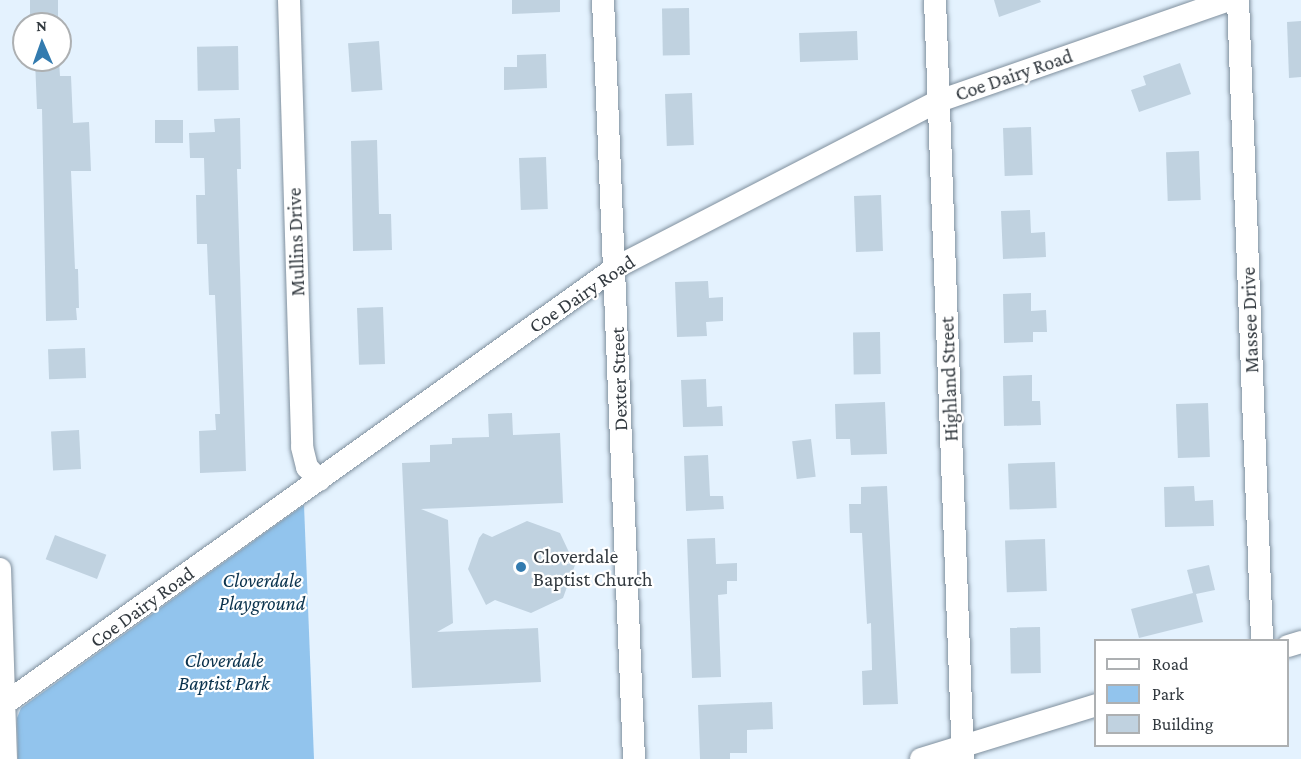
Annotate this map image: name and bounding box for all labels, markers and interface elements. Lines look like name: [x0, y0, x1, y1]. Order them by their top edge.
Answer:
north arrow: [12, 12, 72, 72]
text: N: [36, 17, 47, 34]
street label: Coe Dairy Road: [952, 44, 1076, 106]
street label: Mullins Drive: [282, 187, 310, 297]
street label: Coe Dairy Road: [524, 250, 640, 338]
street label: Massee Drive: [1236, 266, 1264, 374]
street label: Highland Street: [935, 316, 963, 442]
street label: Dexter Street: [605, 327, 633, 431]
place label: Cloverdale Baptist Church: [533, 544, 653, 591]
marker: Cloverdale Baptist Church: [514, 560, 528, 574]
street label: Coe Dairy Road: [85, 561, 199, 653]
park label: Cloverdale Playground: [219, 569, 305, 616]
legend: [1094, 639, 1289, 747]
park label: Cloverdale Baptist Park: [178, 648, 270, 695]
text: Road: [1152, 654, 1189, 674]
text: Park: [1152, 684, 1184, 704]
text: Building: [1152, 714, 1213, 734]

